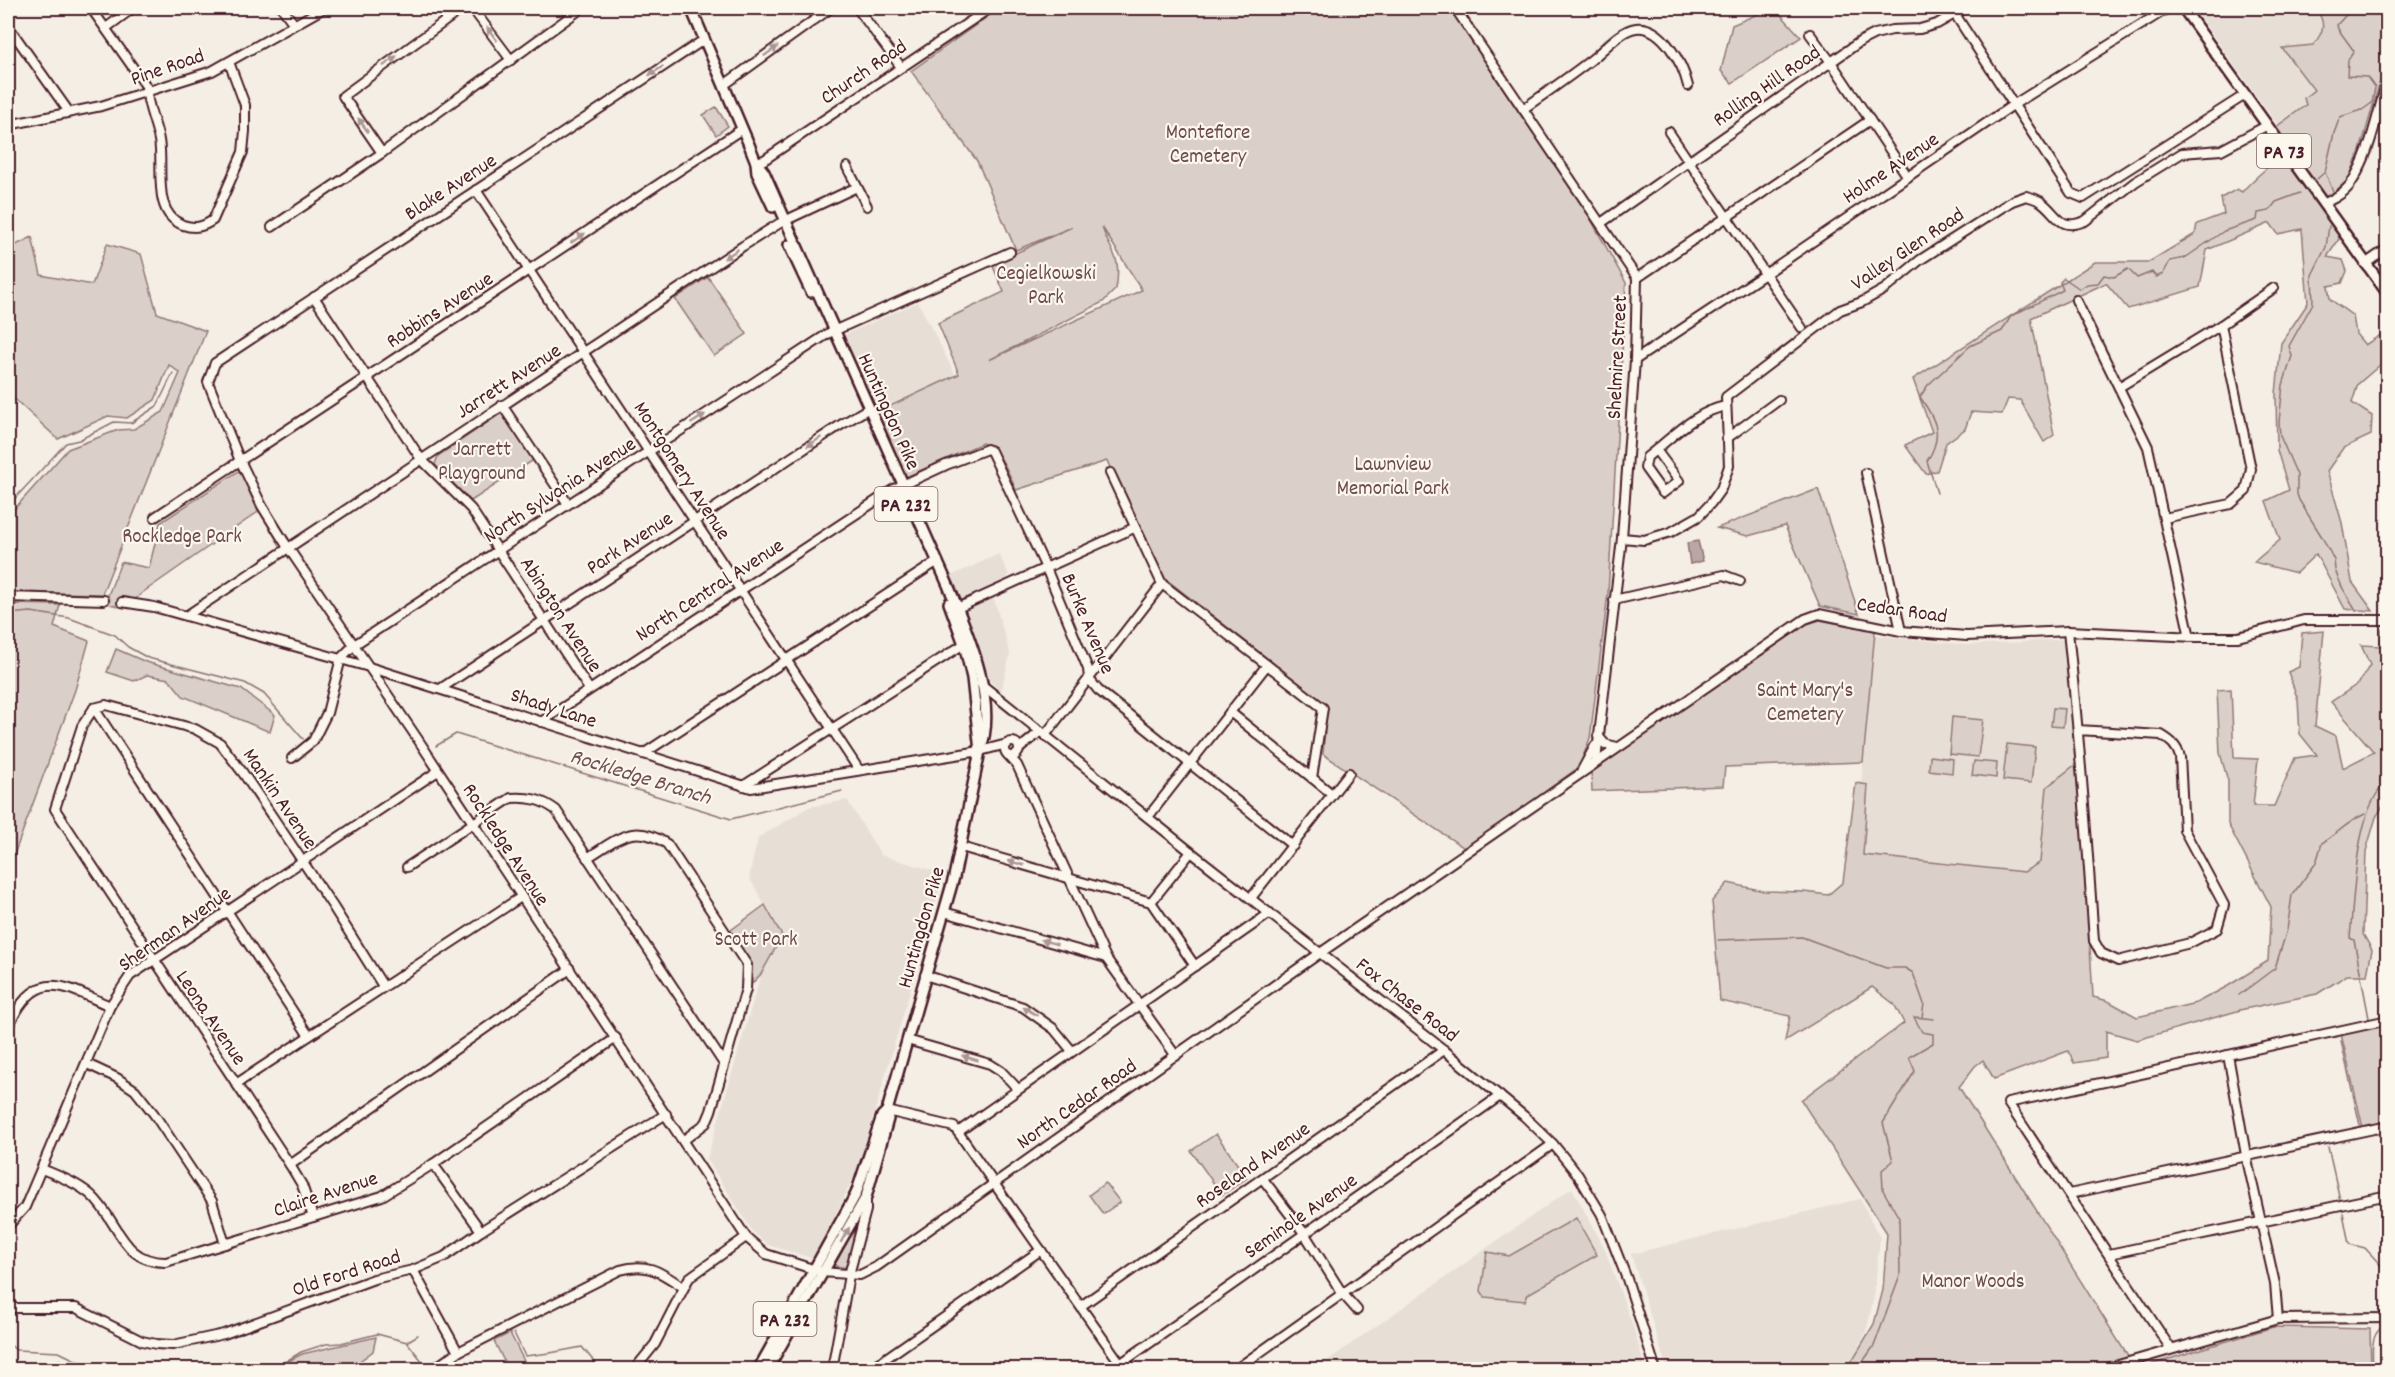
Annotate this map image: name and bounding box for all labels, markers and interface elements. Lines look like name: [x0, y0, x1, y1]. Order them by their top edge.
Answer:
one-way arrow: [486, 26, 498, 41]
street label: Church Road: [815, 33, 914, 114]
street label: Rolling Hill Road: [1708, 39, 1828, 136]
street label: Pine Road: [127, 42, 209, 95]
one-way arrow: [764, 45, 779, 57]
one-way arrow: [381, 55, 397, 67]
one-way arrow: [648, 65, 664, 76]
one-way arrow: [357, 117, 369, 133]
park label: Montefiore Cemetery: [1166, 119, 1250, 173]
street label: Holme Avenue: [1837, 126, 1946, 213]
road number: PA 73: [2257, 134, 2311, 168]
street label: Blake Avenue: [399, 147, 504, 230]
street label: Valley Glen Road: [1846, 201, 1971, 300]
one-way arrow: [570, 232, 586, 244]
one-way arrow: [722, 249, 739, 260]
park label: Cegielkowski Park: [996, 260, 1096, 314]
street label: Robbins Avenue: [381, 266, 500, 357]
street label: Shelmire Street: [1601, 294, 1637, 420]
street label: Jarrett Avenue: [451, 337, 568, 428]
street label: Huntingdon Pike: [848, 349, 926, 475]
street label: Montgomery Avenue: [624, 396, 737, 547]
one-way arrow: [690, 414, 706, 425]
street label: North Sylvania Avenue: [478, 431, 643, 552]
park label: Jarrett Playground: [438, 436, 526, 490]
one-way arrow: [806, 436, 822, 448]
park label: Lawnview Memorial Park: [1337, 451, 1449, 505]
road number: PA 232: [874, 487, 938, 521]
street label: Park Avenue: [581, 505, 680, 584]
park label: Rockledge Park: [122, 523, 242, 553]
street label: North Central Avenue: [630, 532, 791, 651]
street label: Abington Avenue: [511, 552, 608, 679]
street label: Burke Avenue: [1052, 569, 1121, 679]
street label: Cedar Road: [1854, 591, 1949, 633]
park label: Saint Mary's Cemetery: [1757, 677, 1853, 731]
street label: Shady Lane: [506, 682, 600, 738]
water label: Rockledge Branch: [566, 742, 715, 815]
street label: Mankin Avenue: [234, 743, 323, 856]
street label: Rockledge Avenue: [453, 778, 556, 913]
one-way arrow: [1007, 858, 1025, 867]
street label: Huntingdon Pike: [891, 864, 955, 992]
street label: Sherman Avenue: [113, 880, 238, 981]
park label: Scott Park: [714, 926, 798, 956]
one-way arrow: [1040, 937, 1058, 946]
street label: Fox Chase Road: [1348, 952, 1464, 1051]
street label: Leona Avenue: [167, 965, 252, 1072]
one-way arrow: [1022, 1006, 1038, 1017]
one-way arrow: [961, 1053, 979, 1062]
street label: North Cedar Road: [1011, 1053, 1144, 1158]
street label: Roseland Avenue: [1190, 1116, 1317, 1217]
street label: Claire Avenue: [270, 1165, 382, 1227]
street label: Seminole Avenue: [1239, 1167, 1365, 1268]
one-way arrow: [840, 1227, 851, 1243]
street label: Old Ford Road: [289, 1243, 405, 1306]
park label: Manor Woods: [1921, 1268, 2025, 1298]
road number: PA 232: [754, 1302, 816, 1336]

